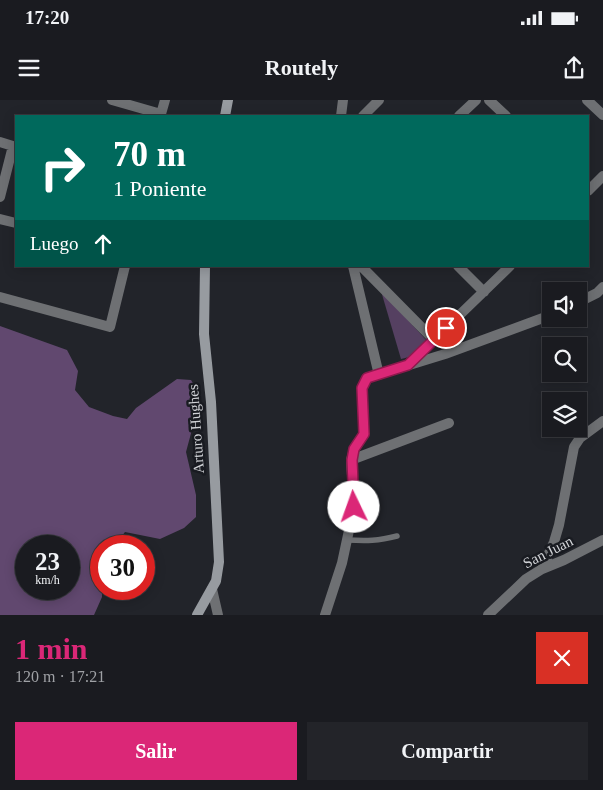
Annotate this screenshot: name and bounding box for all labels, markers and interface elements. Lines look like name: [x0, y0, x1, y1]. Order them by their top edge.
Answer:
text: 17:20: [25, 7, 69, 28]
icon: menu: [15, 54, 43, 82]
icon: share: [560, 54, 588, 82]
text: Routely: [265, 55, 338, 80]
icon: right: [30, 135, 95, 200]
text: 70 m: [113, 135, 186, 174]
text: 1 Poniente: [113, 176, 207, 201]
icon: ahead: [89, 230, 117, 258]
text: Luego: [30, 233, 79, 254]
map controls: [542, 282, 587, 437]
button: sound: [542, 282, 587, 327]
pin: [425, 307, 467, 349]
icon: arrive: [432, 314, 460, 342]
button: search: [542, 337, 587, 382]
street label: Arturo Hughes: [185, 384, 207, 474]
button: layers: [542, 392, 587, 437]
position arrow: [327, 480, 379, 532]
street label: San Juan: [520, 532, 576, 571]
speed limit sign: 30: [90, 535, 155, 600]
text: 23: [35, 548, 60, 575]
text: km/h: [35, 573, 60, 587]
text: 1 min: [15, 632, 88, 665]
button: close: [536, 632, 588, 684]
text: 120 m · 17:21: [15, 668, 105, 685]
button: Salir: [15, 722, 297, 780]
button: Compartir: [307, 722, 588, 780]

